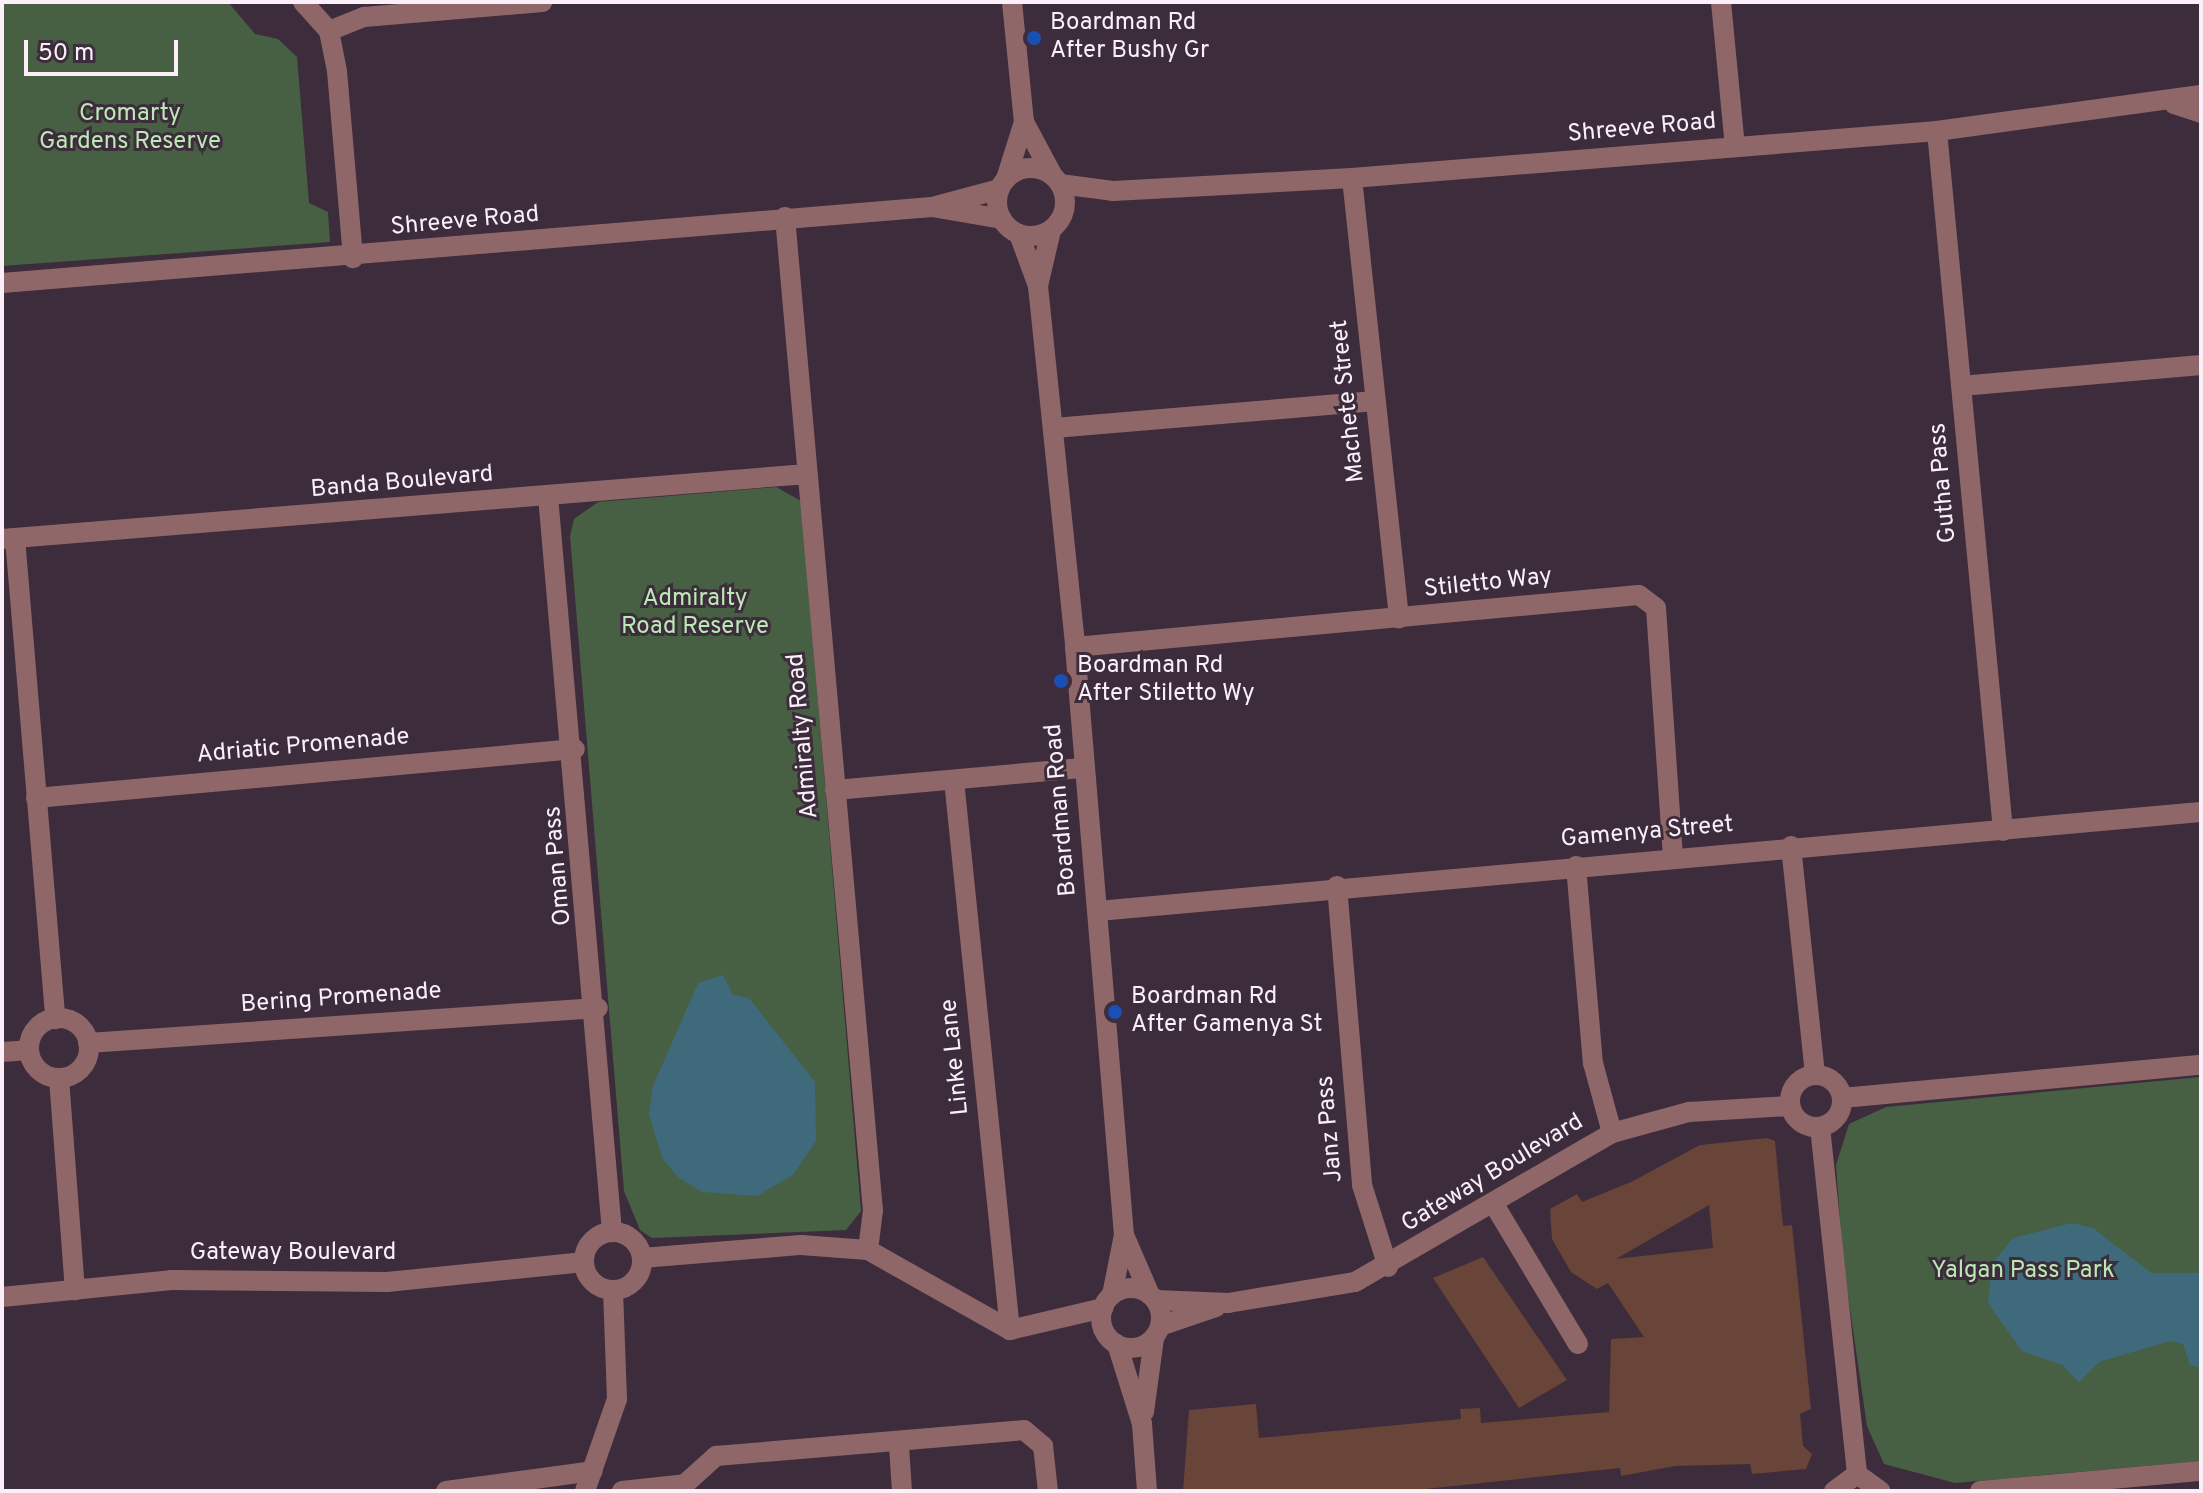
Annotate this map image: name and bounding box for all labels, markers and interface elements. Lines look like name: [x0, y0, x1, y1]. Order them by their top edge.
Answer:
place label: Boardman Rd After Bushy Gr: [1050, 10, 1209, 66]
scale bar: [28, 24, 182, 74]
marker: Boardman Rd After Bushy Gr: [1025, 29, 1043, 47]
text: 50 m: [38, 39, 94, 69]
park label: Cromarty Gardens Reserve: [39, 101, 221, 157]
street label: Shreeve Road: [1567, 108, 1717, 150]
street label: Shreeve Road: [390, 201, 540, 243]
street label: Machete Street: [1326, 318, 1372, 484]
street label: Gutha Pass: [1924, 422, 1964, 544]
street label: Banda Boulevard: [310, 461, 494, 505]
street label: Stiletto Way: [1422, 563, 1554, 605]
park label: Admiralty Road Reserve: [621, 586, 769, 642]
street label: Admiralty Road: [782, 652, 826, 820]
place label: Boardman Rd After Stiletto Wy: [1077, 653, 1255, 709]
marker: Boardman Rd After Stiletto Wy: [1052, 672, 1070, 690]
street label: Adriatic Promenade: [195, 723, 411, 771]
street label: Boardman Road: [1040, 723, 1084, 897]
street label: Oman Pass: [539, 805, 579, 927]
street label: Gamenya Street: [1559, 811, 1735, 855]
street label: Bering Promenade: [240, 978, 442, 1020]
place label: Boardman Rd After Gamenya St: [1131, 984, 1323, 1040]
street label: Linke Lane: [936, 997, 976, 1117]
marker: Boardman Rd After Gamenya St: [1106, 1003, 1124, 1021]
street label: Janz Pass: [1312, 1074, 1350, 1184]
street label: Gateway Boulevard: [1397, 1108, 1589, 1240]
street label: Gateway Boulevard: [190, 1240, 396, 1268]
park label: Yalgan Pass Park: [1931, 1258, 2115, 1286]

